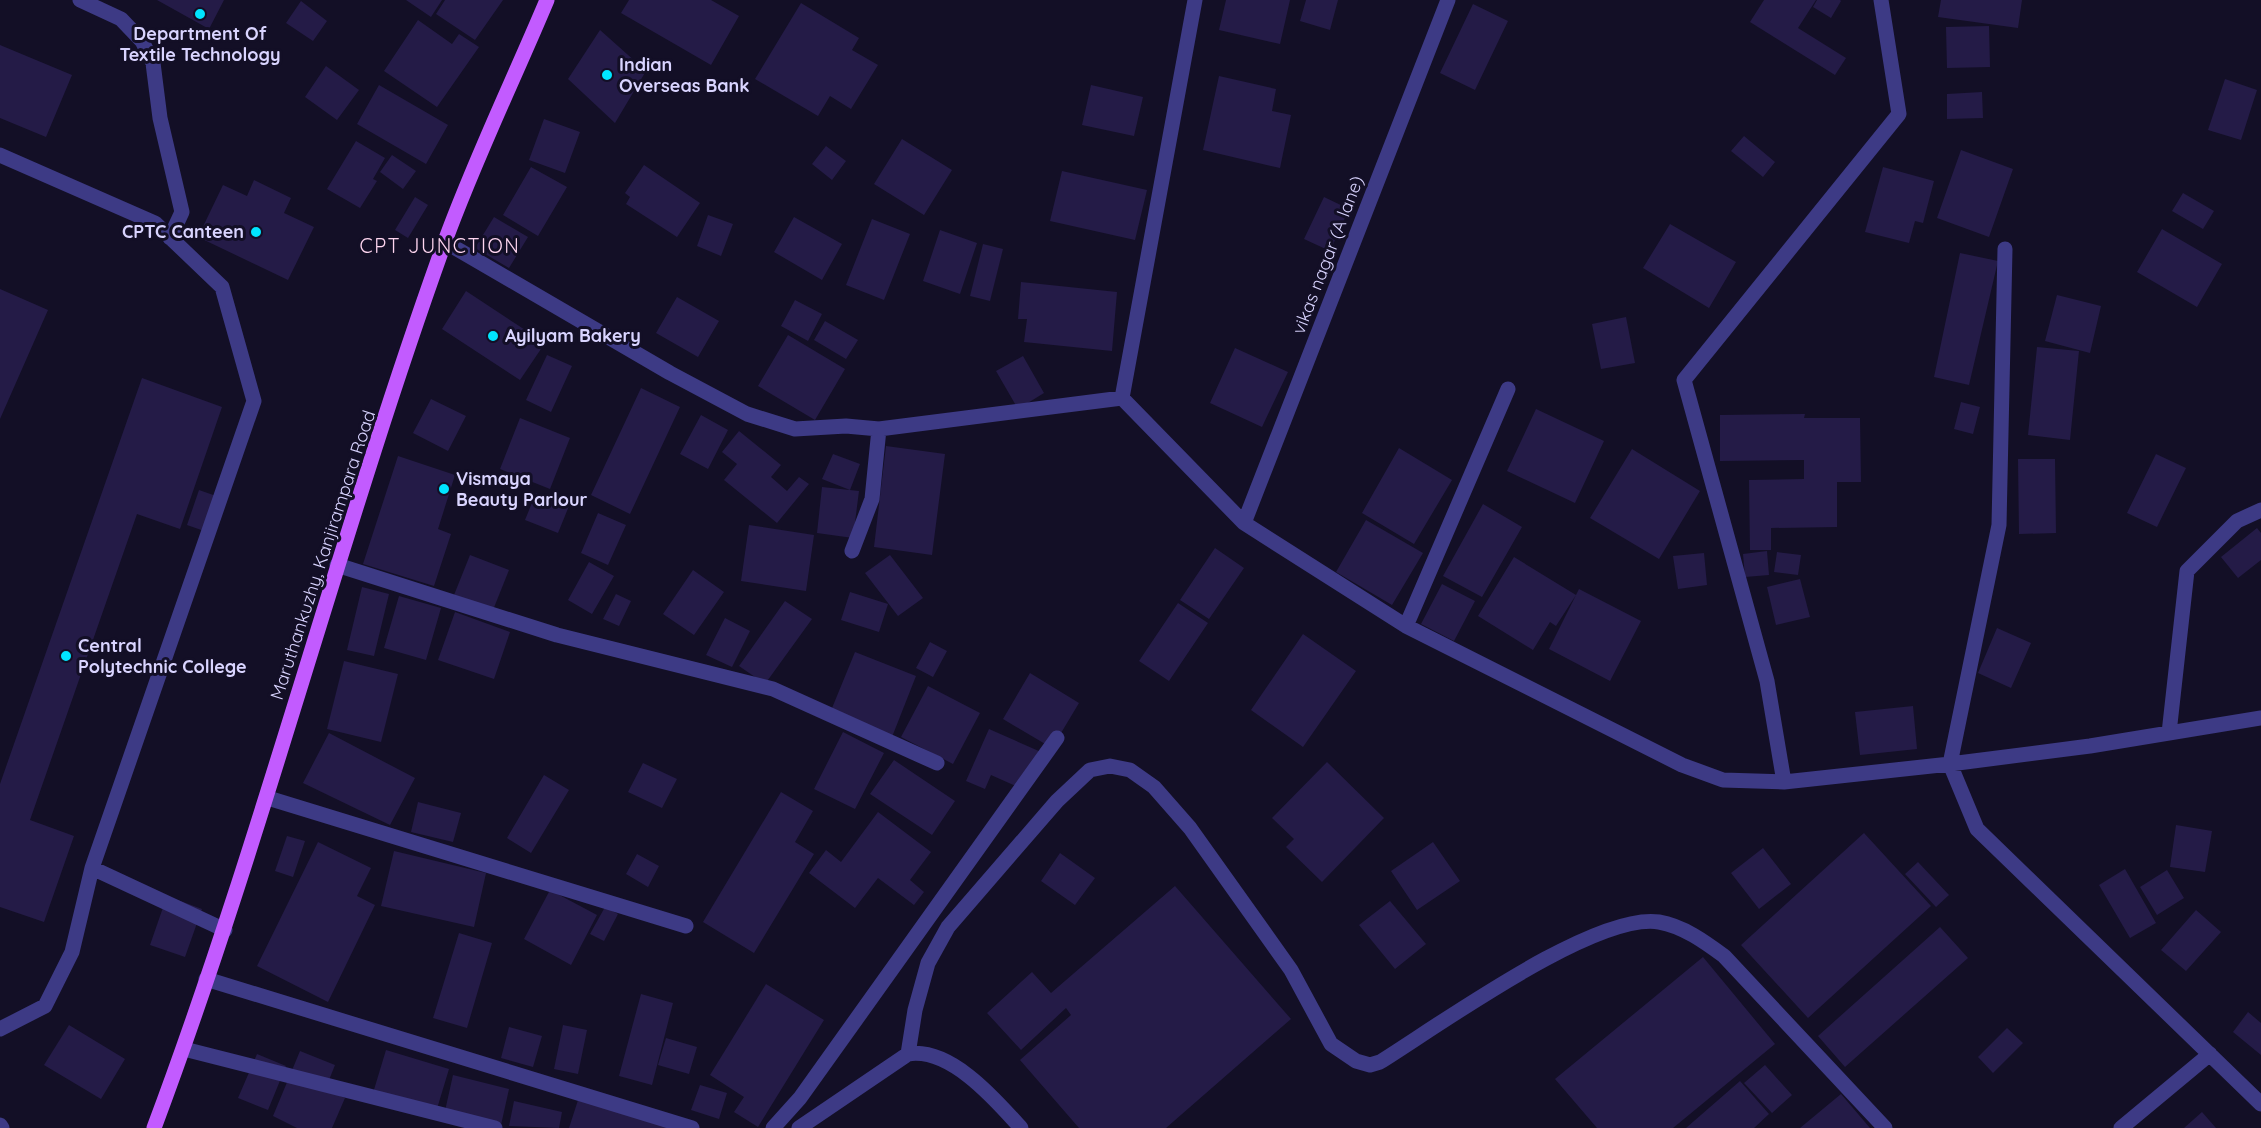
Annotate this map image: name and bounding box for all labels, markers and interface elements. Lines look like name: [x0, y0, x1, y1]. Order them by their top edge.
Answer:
marker: Department Of Textile Technology: [193, 7, 207, 21]
place label: Department Of Textile Technology: [120, 22, 280, 66]
place label: Indian Overseas Bank: [619, 53, 750, 97]
marker: Indian Overseas Bank: [600, 68, 614, 82]
street label: vikas nagar (A lane): [1287, 172, 1368, 337]
place label: CPTC Canteen: [122, 220, 244, 243]
marker: CPTC Canteen: [249, 225, 263, 239]
district label: CPT JUNCTION: [360, 233, 520, 258]
place label: Ayilyam Bakery: [505, 324, 641, 347]
marker: Ayilyam Bakery: [486, 329, 500, 343]
street label: Maruthankuzhy, Kanjirampara Road: [265, 407, 380, 702]
place label: Vismaya Beauty Parlour: [456, 467, 587, 511]
marker: Vismaya Beauty Parlour: [437, 482, 451, 496]
place label: Central Polytechnic College: [78, 634, 247, 678]
marker: Central Polytechnic College: [59, 649, 73, 663]

